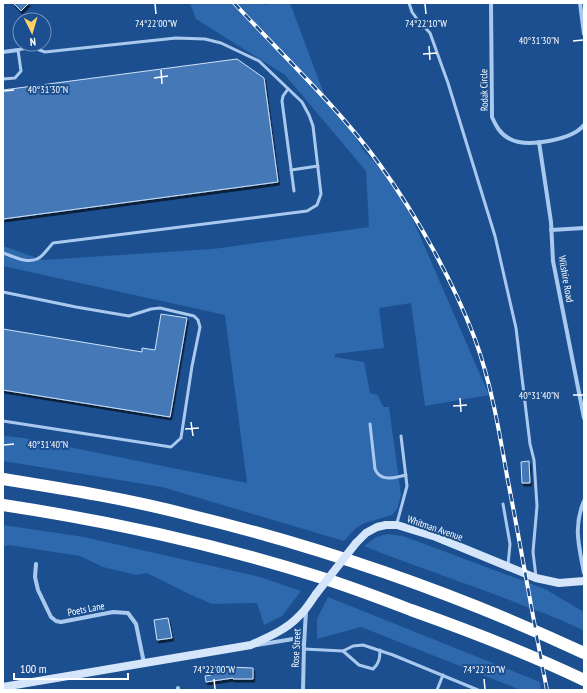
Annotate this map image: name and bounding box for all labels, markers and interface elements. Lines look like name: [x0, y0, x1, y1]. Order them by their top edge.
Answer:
north arrow: [12, 12, 52, 52]
text: 74°22'00"W: [135, 17, 177, 30]
text: 74°22'10"W: [405, 17, 447, 30]
text: 40°31'30"N: [519, 34, 559, 47]
text: N: [29, 35, 36, 49]
street label: Rodak Circle: [477, 69, 491, 111]
text: 40°31'30"N: [28, 83, 68, 96]
street label: Wilshire Road: [555, 255, 577, 303]
text: 40°31'40"N: [519, 389, 559, 402]
text: 40°31'40"N: [28, 438, 68, 451]
street label: Whitman Avenue: [405, 512, 465, 544]
street label: Poets Lane: [66, 599, 106, 619]
street label: Rose Street: [288, 628, 304, 668]
scale bar: [14, 655, 128, 681]
text: 100 m: [20, 661, 47, 676]
text: 74°22'00"W: [193, 663, 235, 676]
text: 74°22'10"W: [463, 663, 505, 676]

